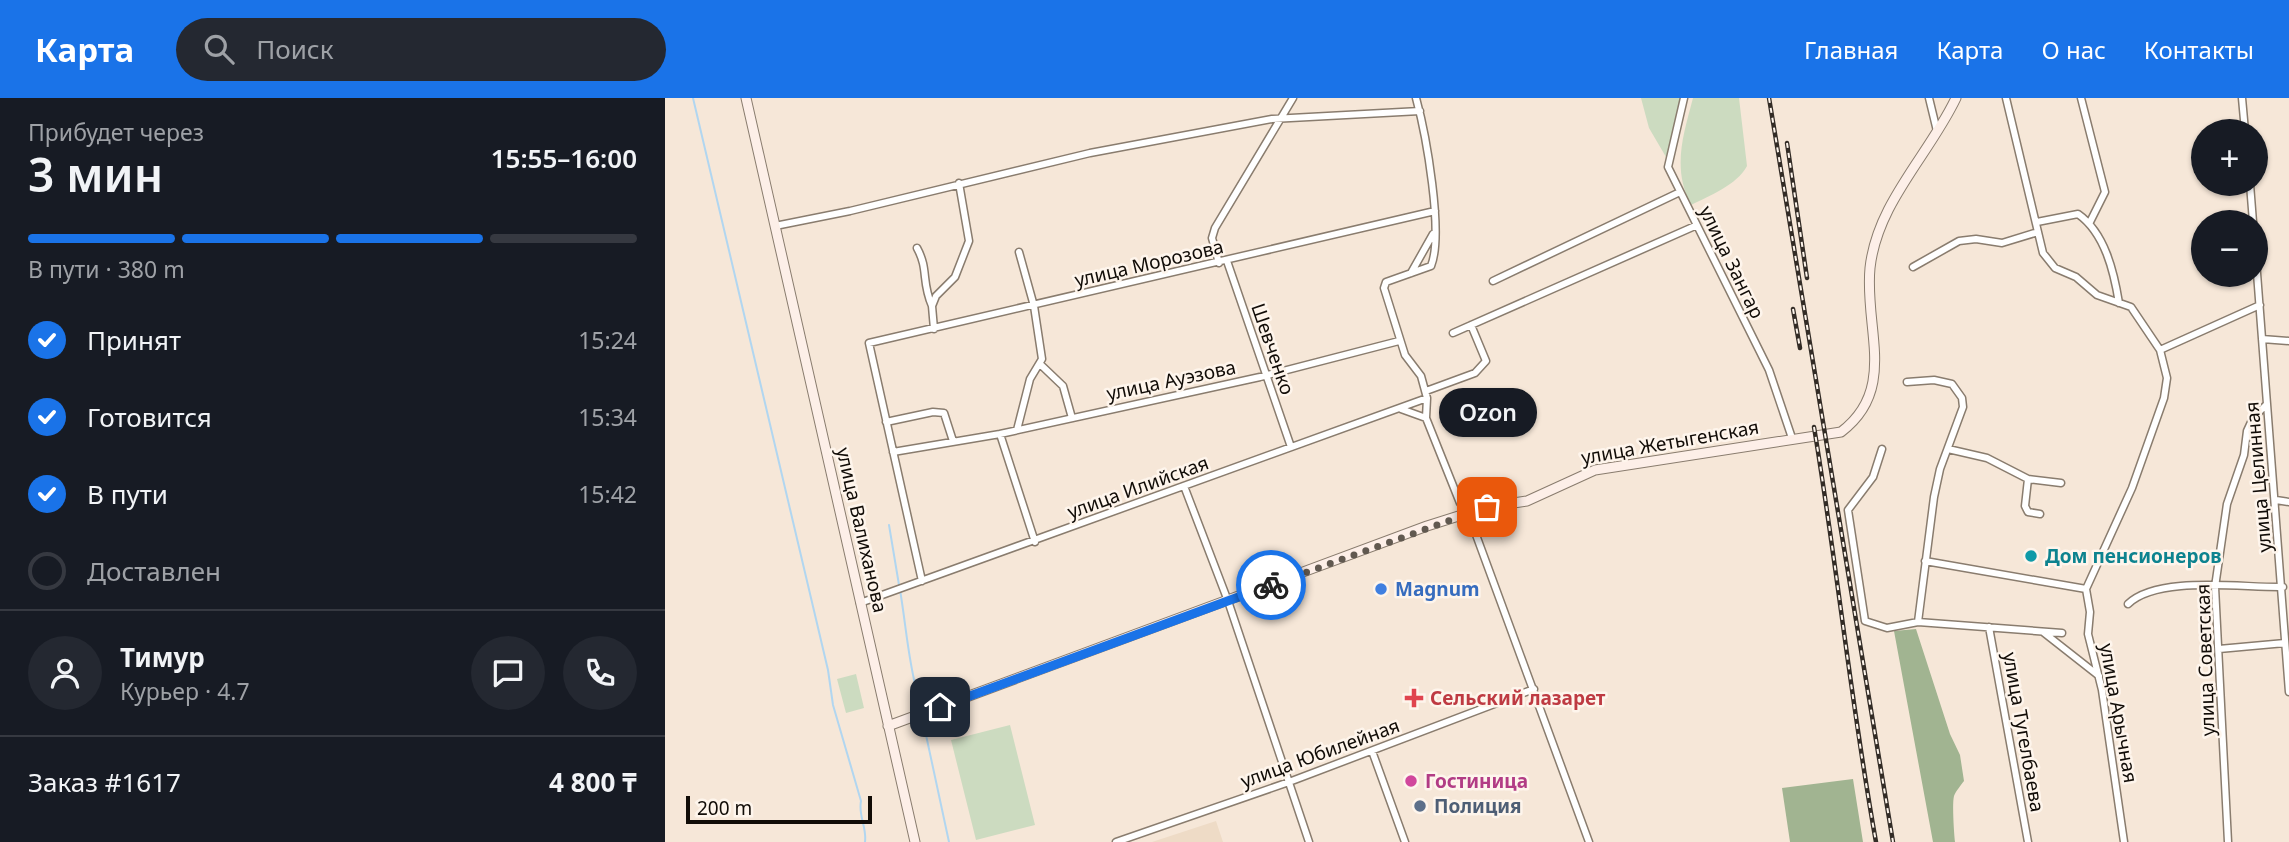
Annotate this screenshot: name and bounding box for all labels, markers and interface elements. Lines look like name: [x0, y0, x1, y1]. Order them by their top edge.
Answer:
search box: [176, 18, 666, 81]
text: Карта: [35, 27, 134, 72]
icon: search: [200, 30, 238, 68]
text: Поиск: [256, 31, 333, 67]
text: Главная: [1804, 33, 1898, 66]
text: Карта: [1936, 33, 2003, 66]
text: О нас: [2041, 33, 2106, 66]
text: Контакты: [2144, 33, 2254, 66]
text: Прибудет через: [28, 116, 204, 148]
map controls: [2191, 119, 2268, 287]
button: +: [2191, 119, 2268, 196]
text: 15:55–16:00: [491, 140, 637, 176]
text: 3 мин: [28, 143, 163, 205]
street label: улица Зангар: [1693, 201, 1771, 323]
button: −: [2191, 210, 2268, 287]
street label: улица Морозова: [1072, 233, 1226, 293]
text: В пути · 380 m: [28, 253, 185, 285]
street label: Шевченко: [1245, 300, 1301, 398]
icon: check: [28, 321, 66, 359]
text: Принят: [87, 322, 181, 358]
text: 15:24: [578, 324, 637, 356]
street label: улица Ауэзова: [1104, 354, 1238, 406]
callout: Ozon: [1438, 388, 1536, 437]
text: Ozon: [1459, 396, 1517, 428]
icon: check: [28, 398, 66, 436]
text: Готовится: [87, 399, 212, 435]
text: 15:34: [578, 401, 637, 433]
street label: улица Целинная: [2238, 401, 2278, 553]
street label: улица Жетыгенская: [1579, 414, 1761, 470]
street label: улица Валиханова: [830, 445, 894, 615]
street label: улица Илийская: [1064, 449, 1212, 525]
icon: check: [28, 475, 66, 513]
text: В пути: [87, 476, 168, 512]
pin: [1457, 477, 1517, 537]
text: 15:42: [578, 478, 637, 510]
icon: bag: [1468, 488, 1506, 526]
place label: Дом пенсионеров: [2045, 543, 2222, 569]
marker: Дом пенсионеров: [2023, 548, 2039, 564]
courier: [1236, 550, 1306, 620]
text: Доставлен: [87, 553, 221, 589]
icon: bike: [1252, 566, 1290, 604]
place label: Magnum: [1395, 576, 1480, 602]
marker: Magnum: [1373, 581, 1389, 597]
street label: улица Советская: [2189, 583, 2221, 737]
button: person: [28, 636, 102, 710]
button: chat: [471, 636, 545, 710]
button: phone: [563, 636, 637, 710]
text: Тимур: [120, 639, 205, 675]
street label: улица Арычная: [2094, 641, 2144, 785]
street label: улица Тугелбаева: [1997, 650, 2051, 814]
text: Курьер · 4.7: [120, 675, 250, 707]
pin: [910, 677, 970, 737]
place label: Сельский лазарет: [1430, 685, 1606, 711]
icon: home: [921, 688, 959, 726]
marker: Сельский лазарет: [1404, 688, 1424, 708]
street label: улица Юбилейная: [1237, 712, 1403, 794]
text: Заказ #1617: [28, 764, 181, 800]
text: 4 800 ₸: [549, 764, 637, 800]
place label: Гостиница: [1425, 768, 1528, 794]
marker: Гостиница: [1403, 773, 1419, 789]
scale bar: [686, 793, 871, 825]
place label: Полиция: [1434, 793, 1522, 819]
text: 200 m: [697, 795, 752, 821]
marker: Полиция: [1412, 798, 1428, 814]

